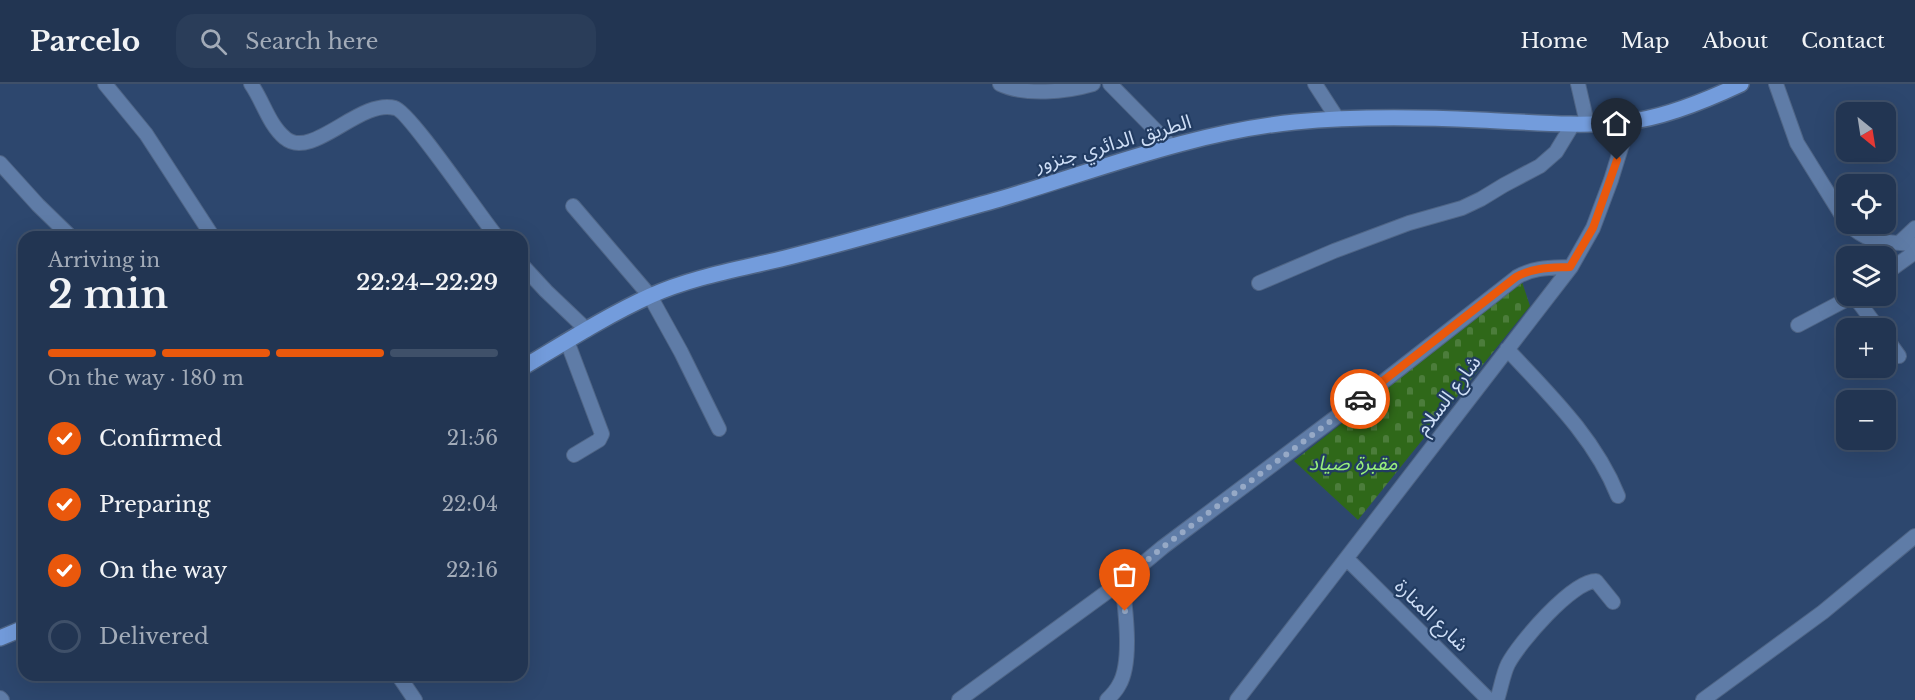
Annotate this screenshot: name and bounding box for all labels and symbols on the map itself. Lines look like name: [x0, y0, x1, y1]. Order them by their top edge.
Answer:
pin: [1591, 98, 1642, 160]
north arrow: [1836, 102, 1896, 162]
street label: الطريق الدائري جنزور: [1031, 109, 1195, 181]
street label: شارع السلام: [1410, 351, 1488, 441]
courier: [1330, 369, 1390, 429]
park label: مقبرة صياد: [1309, 451, 1398, 475]
pin: [1099, 549, 1150, 611]
street label: شارع المنارة: [1388, 574, 1474, 658]

